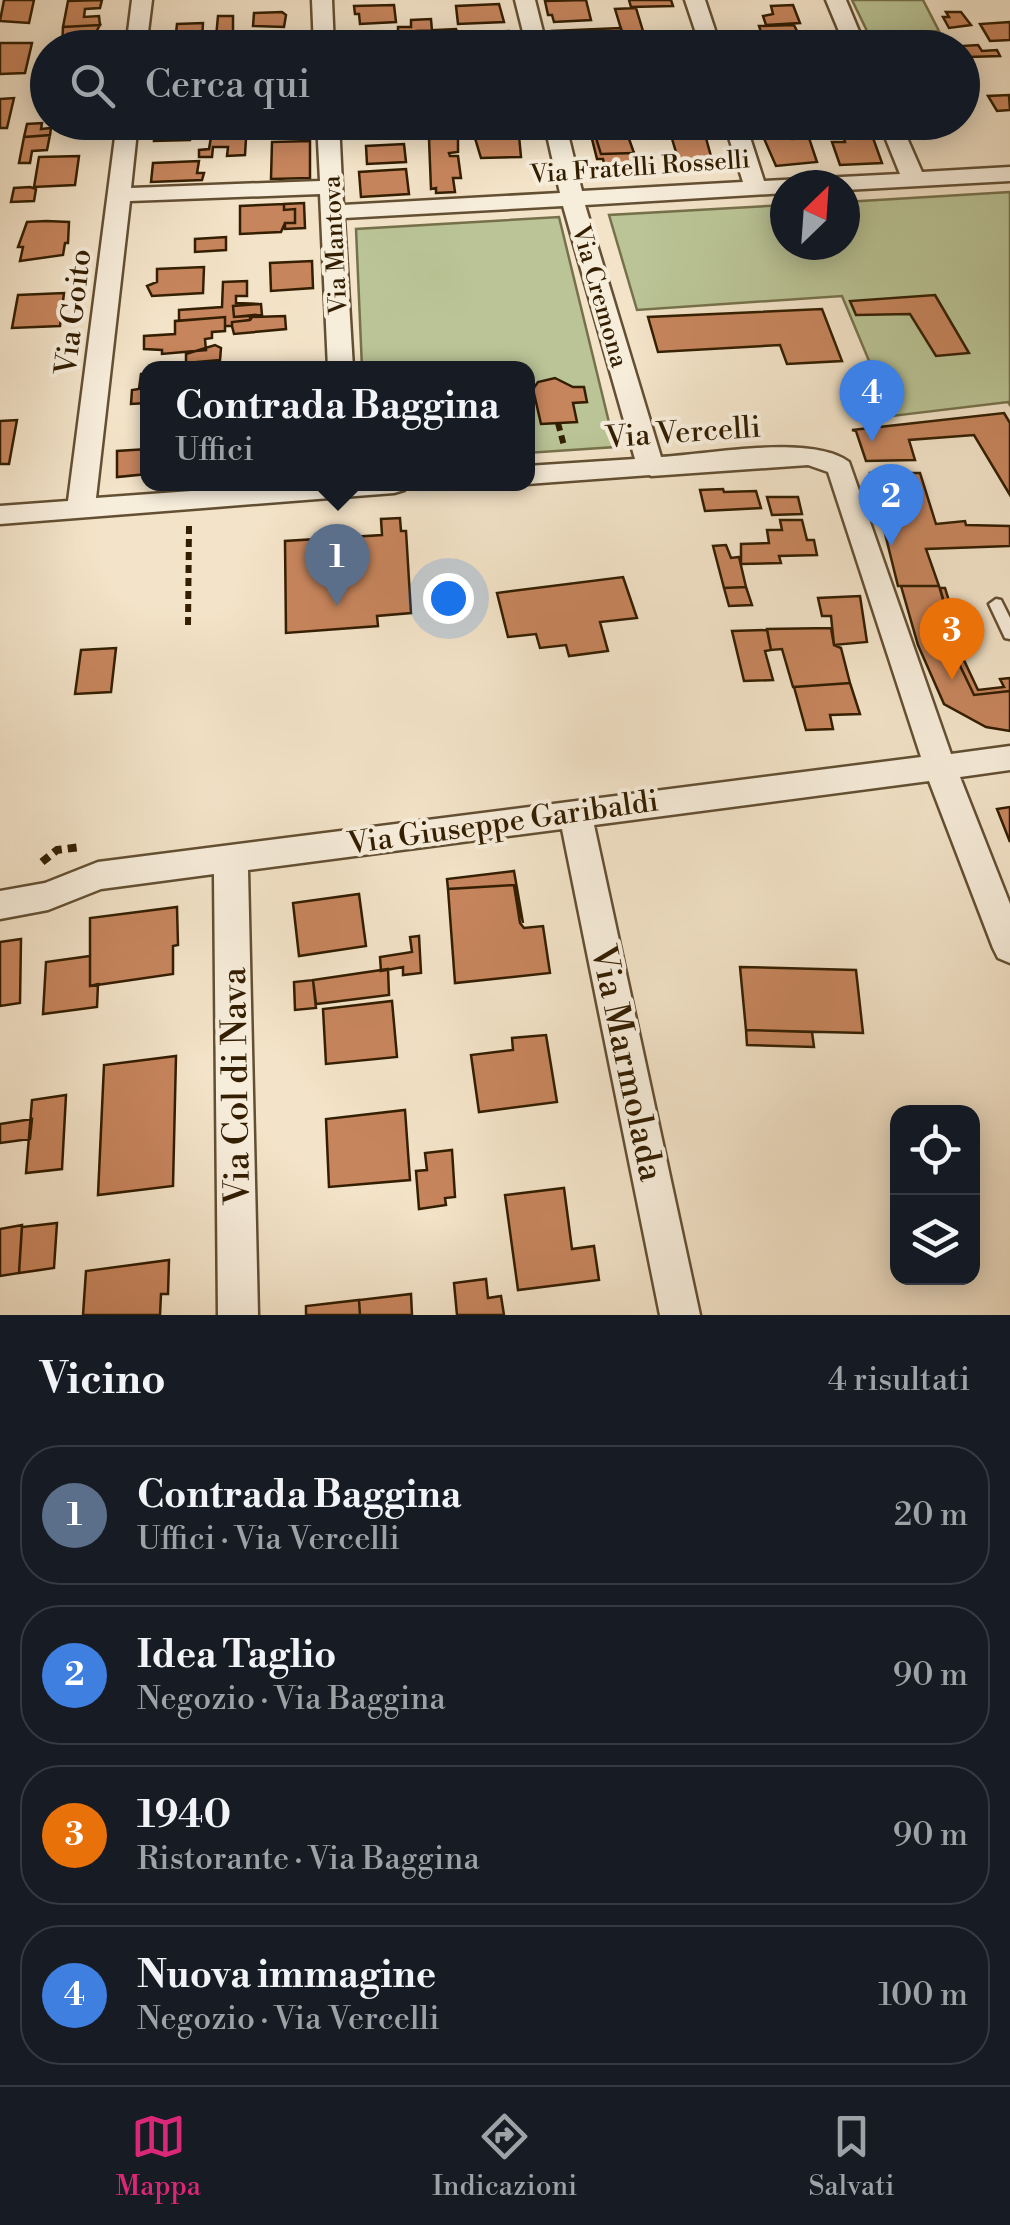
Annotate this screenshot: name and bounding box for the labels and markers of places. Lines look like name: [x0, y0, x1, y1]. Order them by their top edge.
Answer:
pin: 4: [840, 360, 904, 442]
pin: 2: [858, 464, 924, 546]
pin: 1: [304, 524, 370, 606]
pin: 3: [920, 598, 984, 680]

